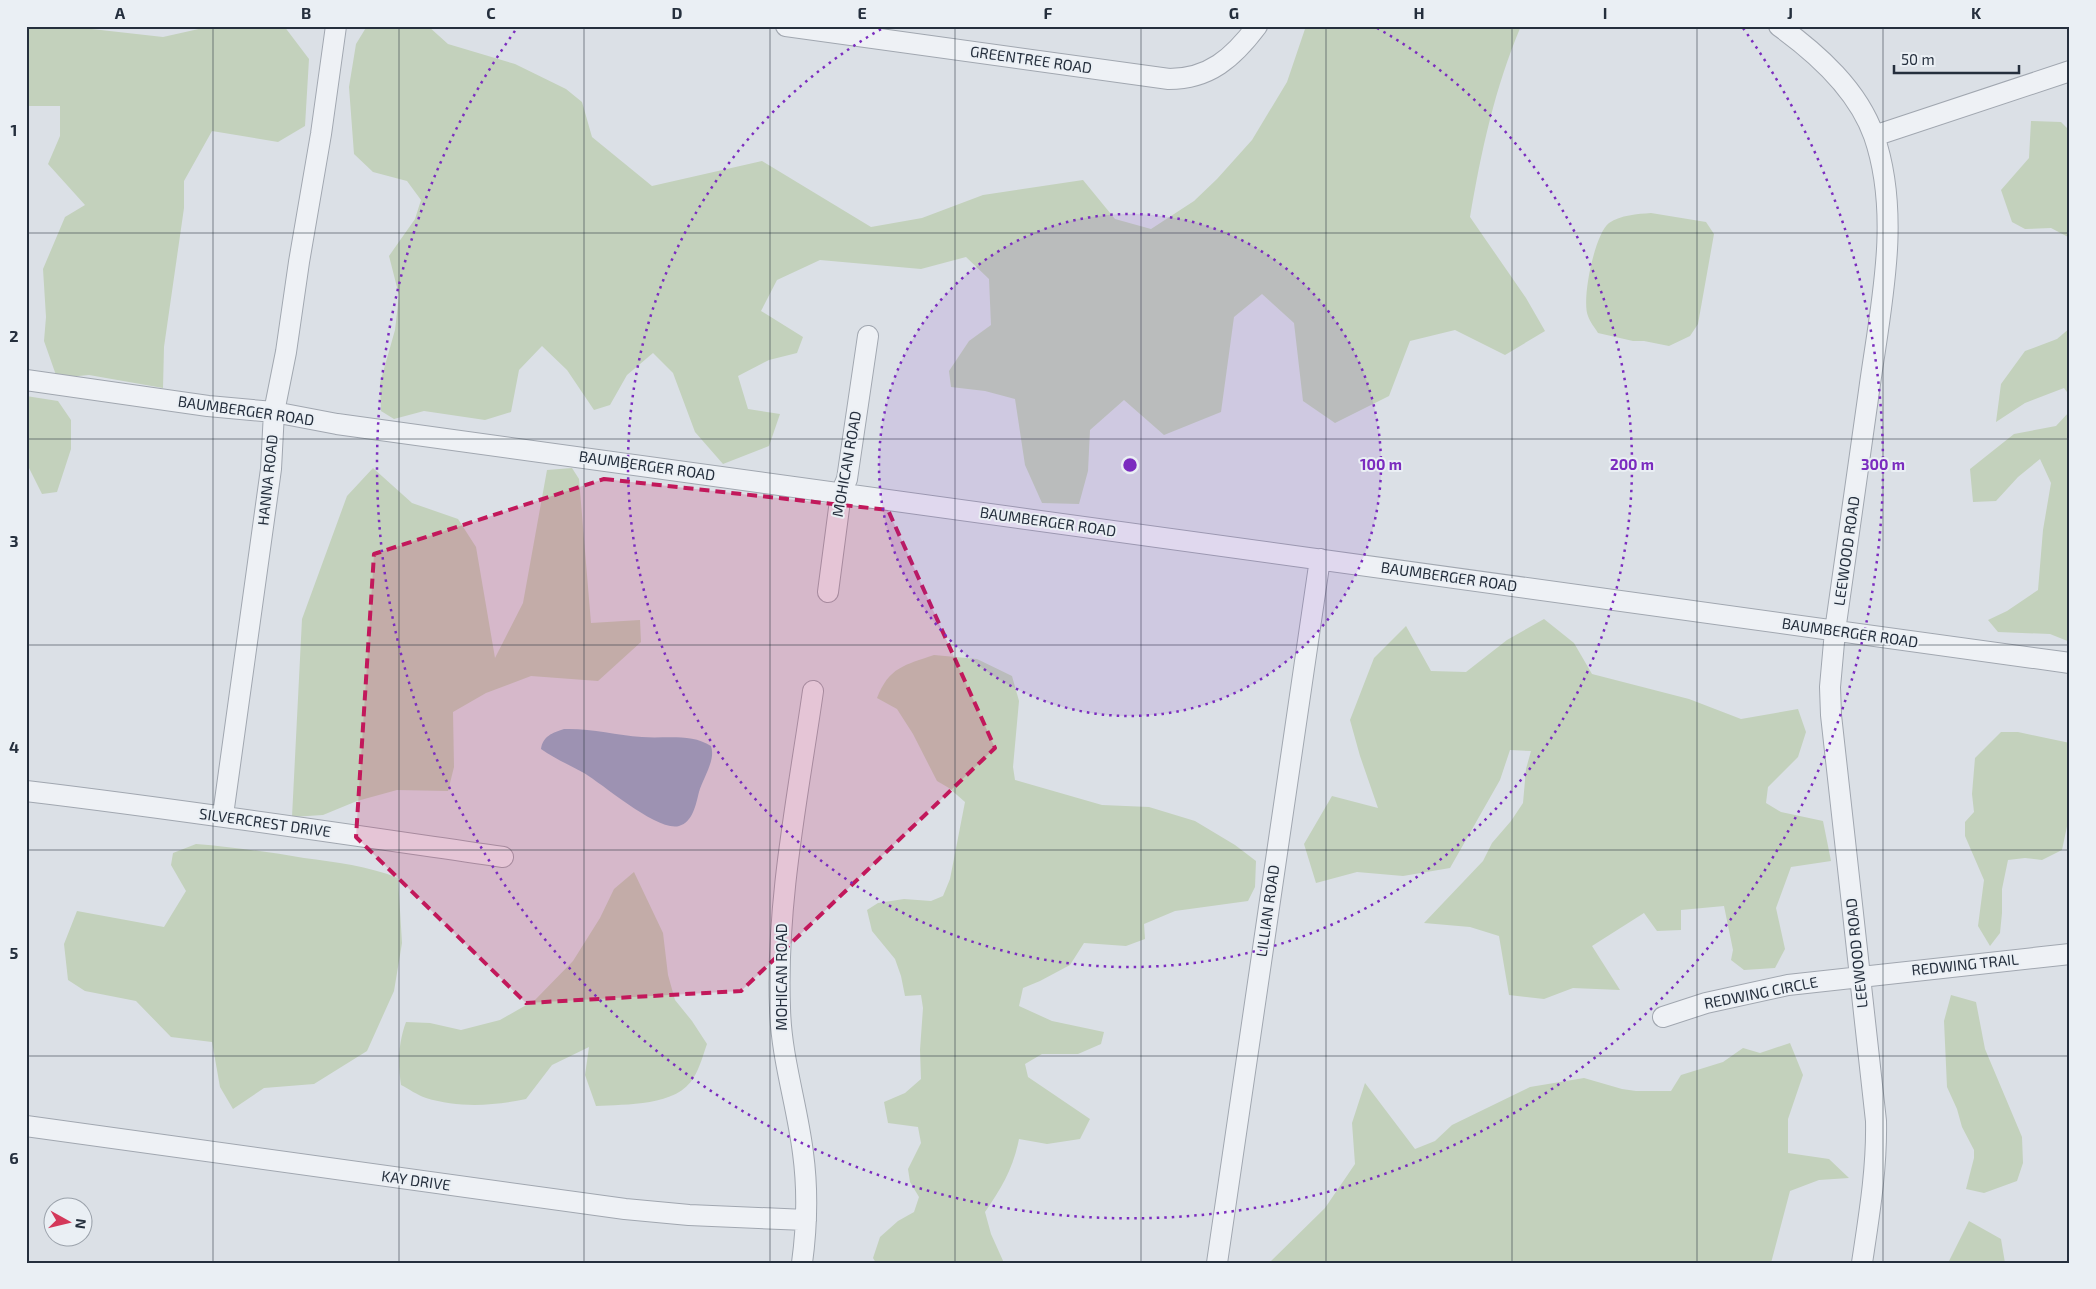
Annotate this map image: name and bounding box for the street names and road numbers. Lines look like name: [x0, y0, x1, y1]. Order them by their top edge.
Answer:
street label: GREENTREE ROAD: [969, 42, 1093, 76]
street label: BAUMBERGER ROAD: [177, 392, 316, 429]
street label: MOHICAN ROAD: [828, 409, 864, 518]
street label: HANNA ROAD: [253, 434, 281, 526]
street label: BAUMBERGER ROAD: [578, 447, 717, 484]
street label: LEEWOOD ROAD: [1829, 495, 1863, 607]
street label: BAUMBERGER ROAD: [979, 503, 1118, 540]
street label: BAUMBERGER ROAD: [1380, 558, 1519, 595]
street label: BAUMBERGER ROAD: [1781, 614, 1920, 651]
street label: SILVERCREST DRIVE: [198, 804, 332, 840]
street label: LILLIAN ROAD: [1252, 864, 1282, 958]
street label: LEEWOOD ROAD: [1841, 897, 1871, 1009]
street label: MOHICAN ROAD: [772, 923, 790, 1031]
street label: REDWING TRAIL: [1910, 949, 2020, 979]
street label: REDWING CIRCLE: [1702, 972, 1819, 1012]
street label: KAY DRIVE: [380, 1166, 452, 1194]

